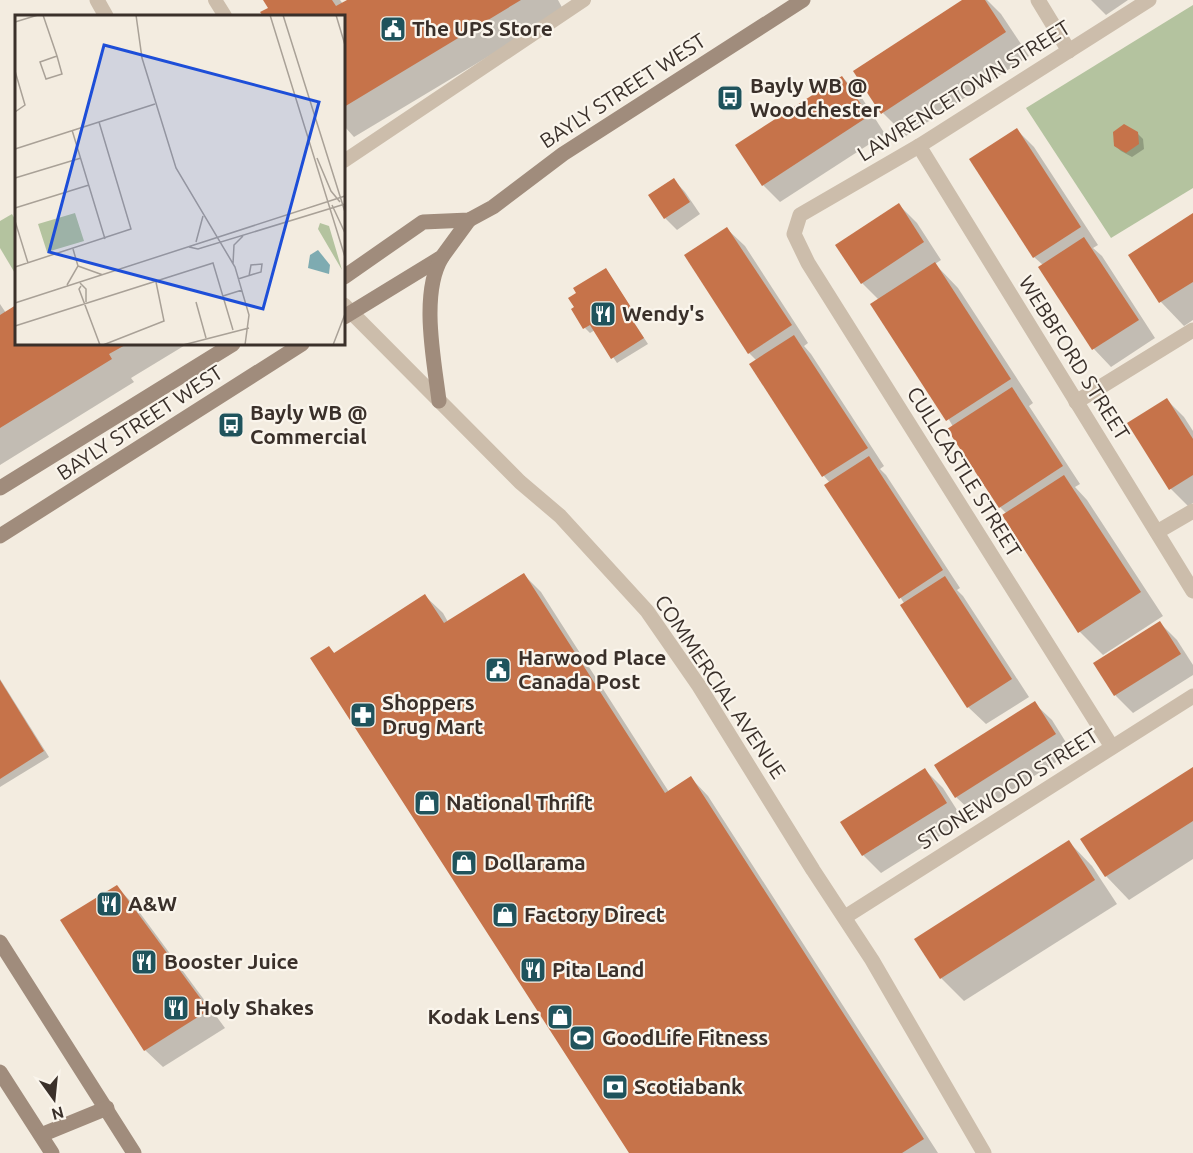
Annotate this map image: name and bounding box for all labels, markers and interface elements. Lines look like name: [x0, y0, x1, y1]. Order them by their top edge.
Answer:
public building icon: The UPS Store: [378, 14, 408, 44]
inset map: [15, 15, 345, 345]
street label: LAWRENCETOWN STREET: [853, 15, 1075, 166]
place label: The UPS Store: [412, 16, 553, 40]
street label: BAYLY STREET WEST: [535, 27, 710, 153]
place label: Bayly WB @ Woodchester: [750, 73, 881, 121]
bus stop icon: Bayly WB @ Woodchester: [715, 83, 745, 113]
street label: WEBBFORD STREET: [1015, 271, 1135, 444]
restaurant icon: Wendy's: [588, 299, 618, 329]
place label: Wendy's: [622, 301, 704, 325]
street label: BAYLY STREET WEST: [52, 359, 227, 485]
street label: CULLCASTLE STREET: [903, 382, 1027, 561]
place label: Bayly WB @ Commercial: [250, 400, 368, 448]
bus stop icon: Bayly WB @ Commercial: [216, 410, 246, 440]
street label: COMMERCIAL AVENUE: [650, 590, 791, 783]
place label: Harwood Place Canada Post: [518, 645, 666, 693]
public building icon: Harwood Place Canada Post: [483, 655, 513, 685]
place label: Shoppers Drug Mart: [382, 690, 483, 738]
pharmacy icon: Shoppers Drug Mart: [348, 700, 378, 730]
street label: STONEWOOD STREET: [913, 723, 1102, 853]
shop icon: National Thrift: [412, 788, 442, 818]
place label: National Thrift: [446, 790, 593, 814]
shop icon: Dollarama: [449, 848, 479, 878]
place label: Dollarama: [484, 850, 586, 874]
restaurant icon: A&W: [94, 889, 124, 919]
place label: A&W: [128, 891, 177, 915]
shop icon: Factory Direct: [490, 900, 520, 930]
place label: Factory Direct: [524, 902, 665, 926]
restaurant icon: Booster Juice: [129, 947, 159, 977]
place label: Booster Juice: [164, 949, 299, 973]
restaurant icon: Pita Land: [518, 955, 548, 985]
place label: Pita Land: [552, 957, 644, 981]
restaurant icon: Holy Shakes: [161, 993, 191, 1023]
place label: Holy Shakes: [195, 995, 314, 1019]
shop icon: Kodak Lens: [545, 1002, 575, 1032]
place label: Kodak Lens: [428, 1004, 540, 1028]
sports icon: GoodLife Fitness: [567, 1023, 597, 1053]
place label: GoodLife Fitness: [602, 1025, 768, 1049]
north arrow: [24, 1069, 84, 1129]
bank icon: Scotiabank: [600, 1072, 630, 1102]
place label: Scotiabank: [634, 1074, 743, 1098]
text: N: [50, 1103, 66, 1124]

